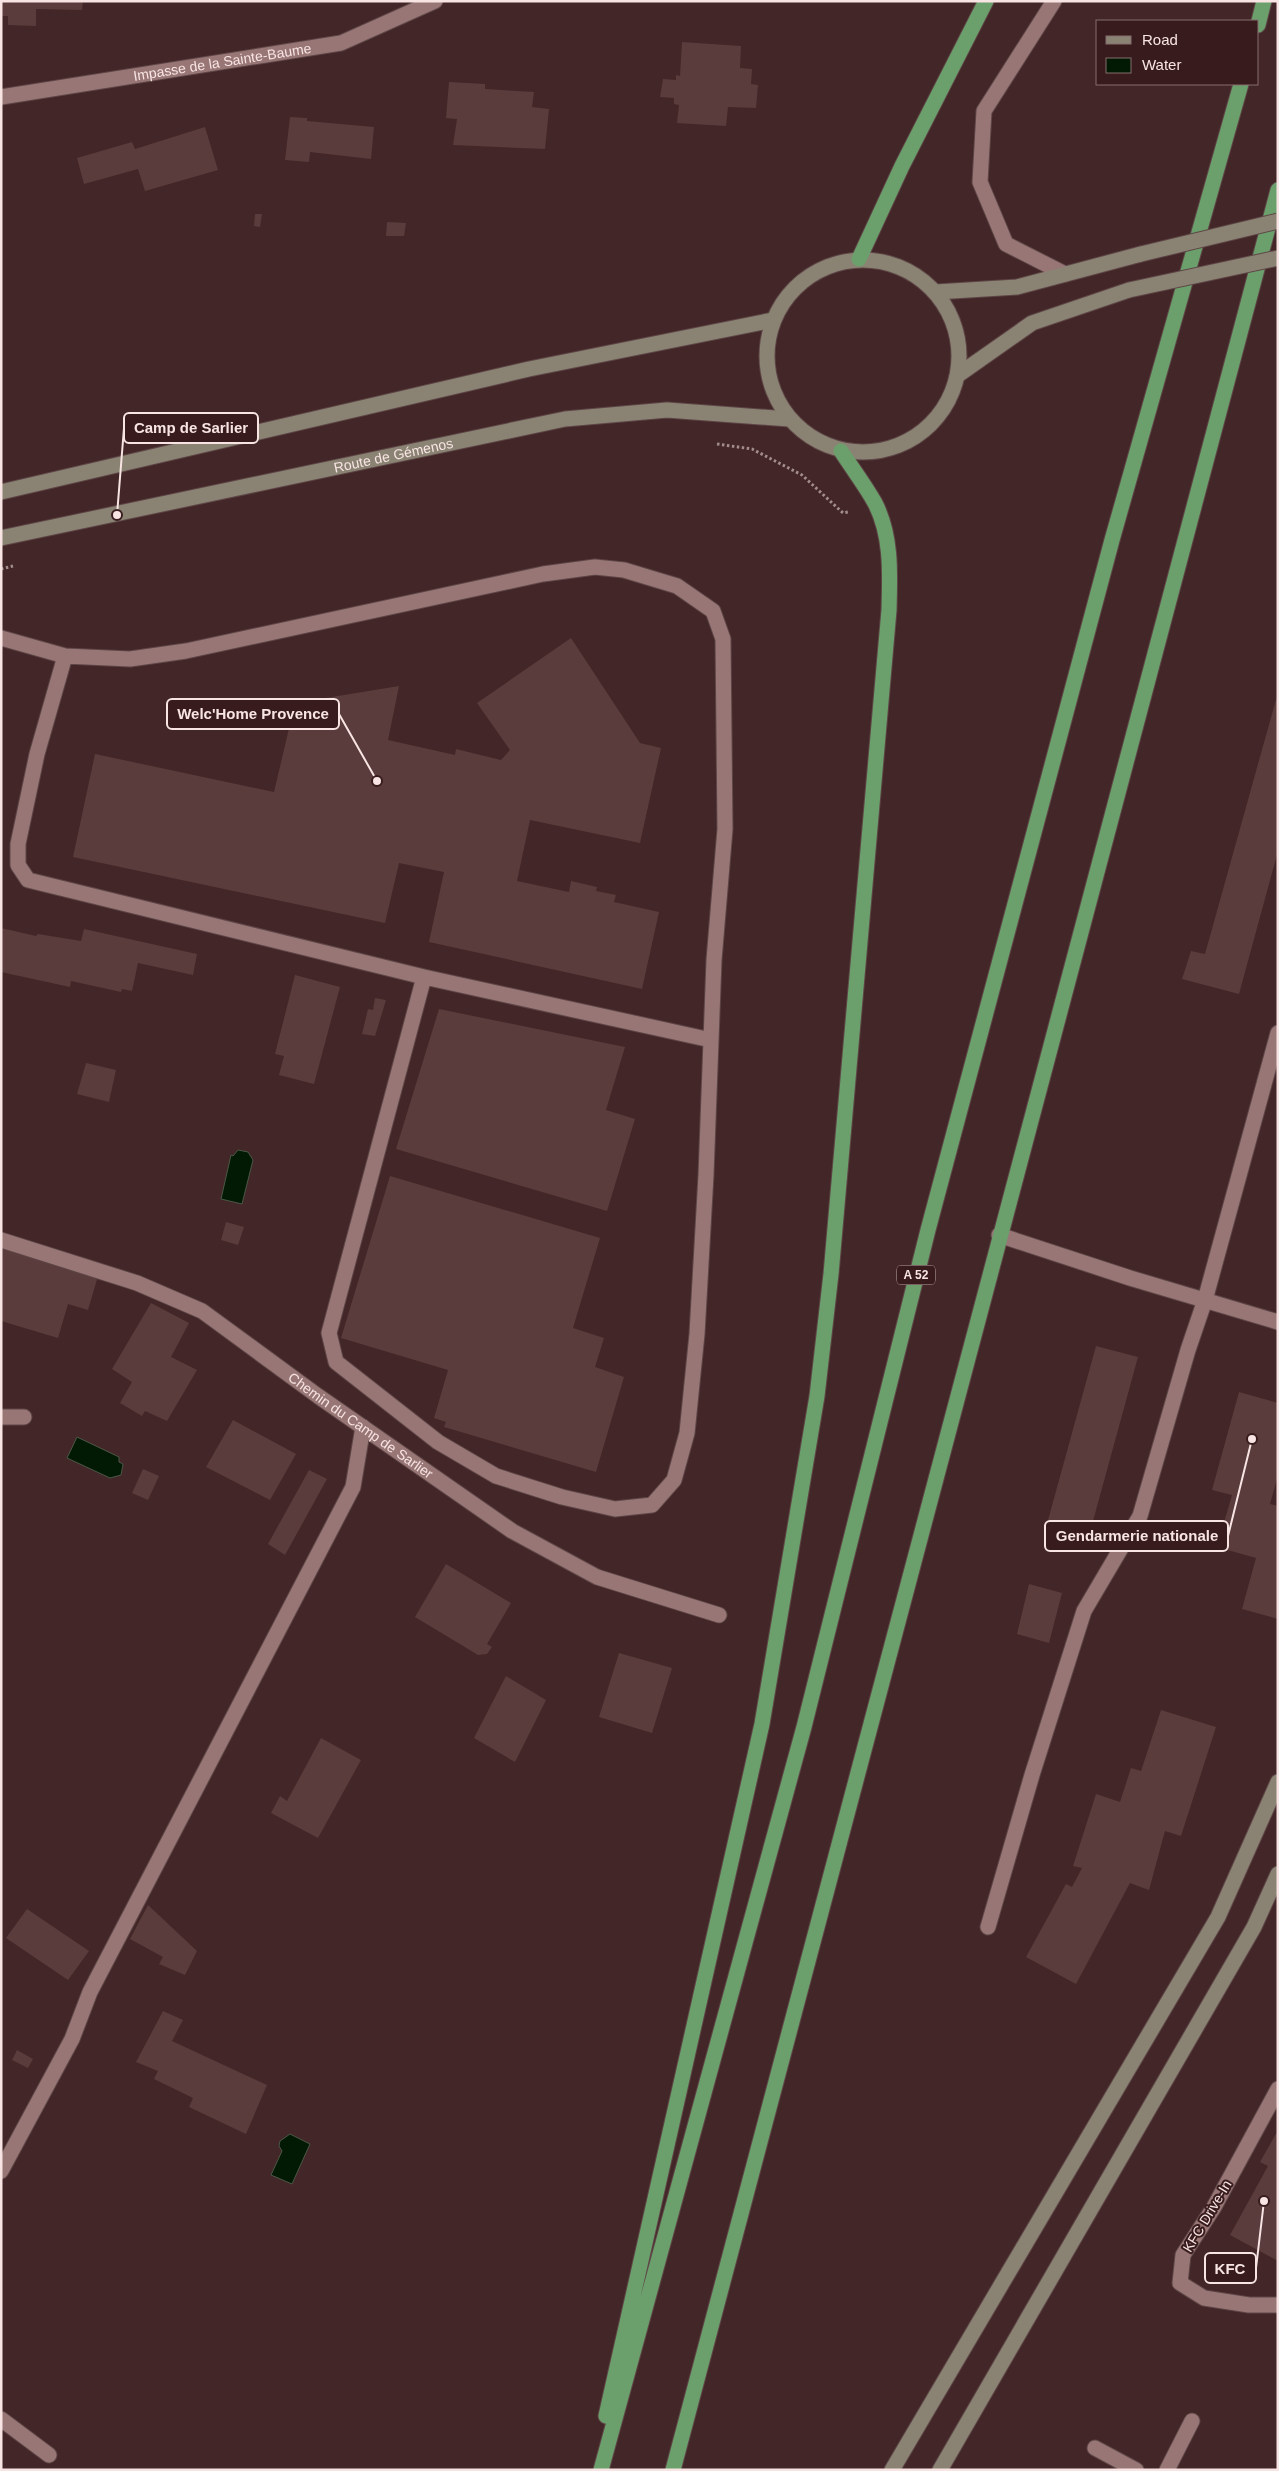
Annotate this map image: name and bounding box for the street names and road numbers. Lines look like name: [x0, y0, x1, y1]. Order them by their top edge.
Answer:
street label: Impasse de la Sainte-Baume: [132, 40, 313, 84]
street label: Route de Gémenos: [332, 435, 454, 476]
road number: A 52: [897, 1266, 935, 1284]
street label: Chemin du Camp de Sarlier: [285, 1369, 436, 1482]
street label: KFC Drive-In: [1179, 2177, 1235, 2255]

